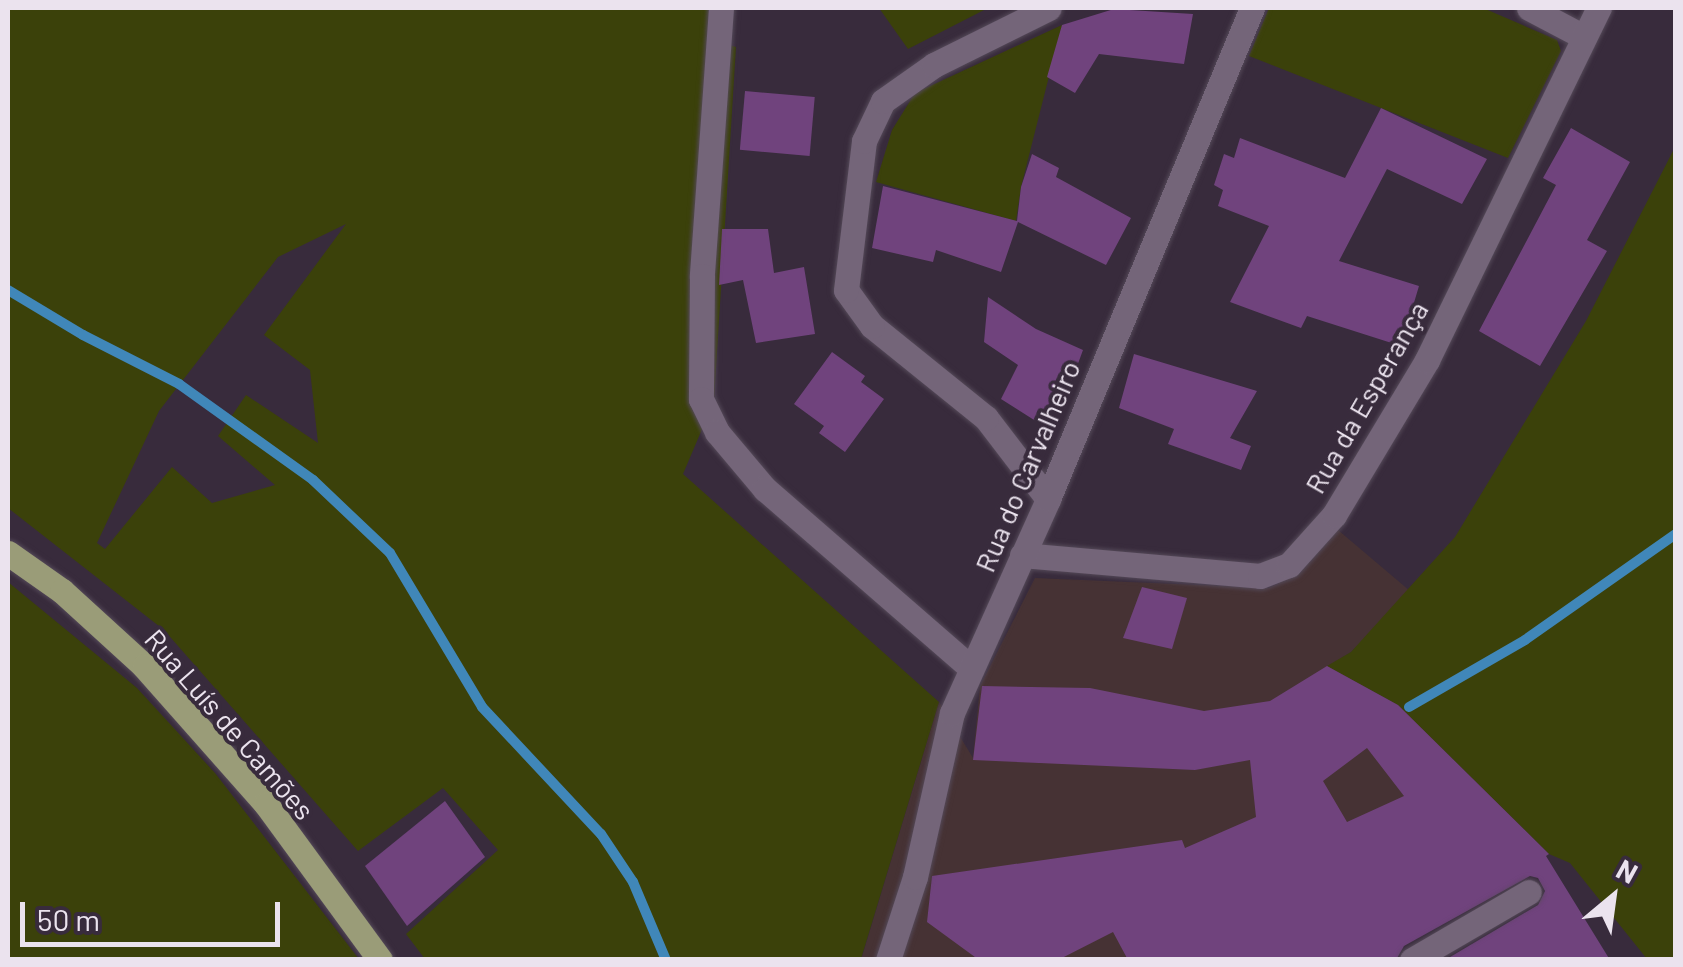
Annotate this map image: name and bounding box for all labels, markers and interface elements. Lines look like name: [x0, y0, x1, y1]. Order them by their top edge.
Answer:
street label: Rua da Esperança: [1297, 295, 1435, 499]
street label: Rua do Carvalheiro: [967, 355, 1087, 577]
street label: Rua Luís de Camões: [138, 622, 322, 826]
north arrow: [1563, 847, 1663, 947]
text: N: [1611, 851, 1644, 890]
scale bar: [25, 882, 285, 944]
text: 50 m: [37, 901, 100, 937]

